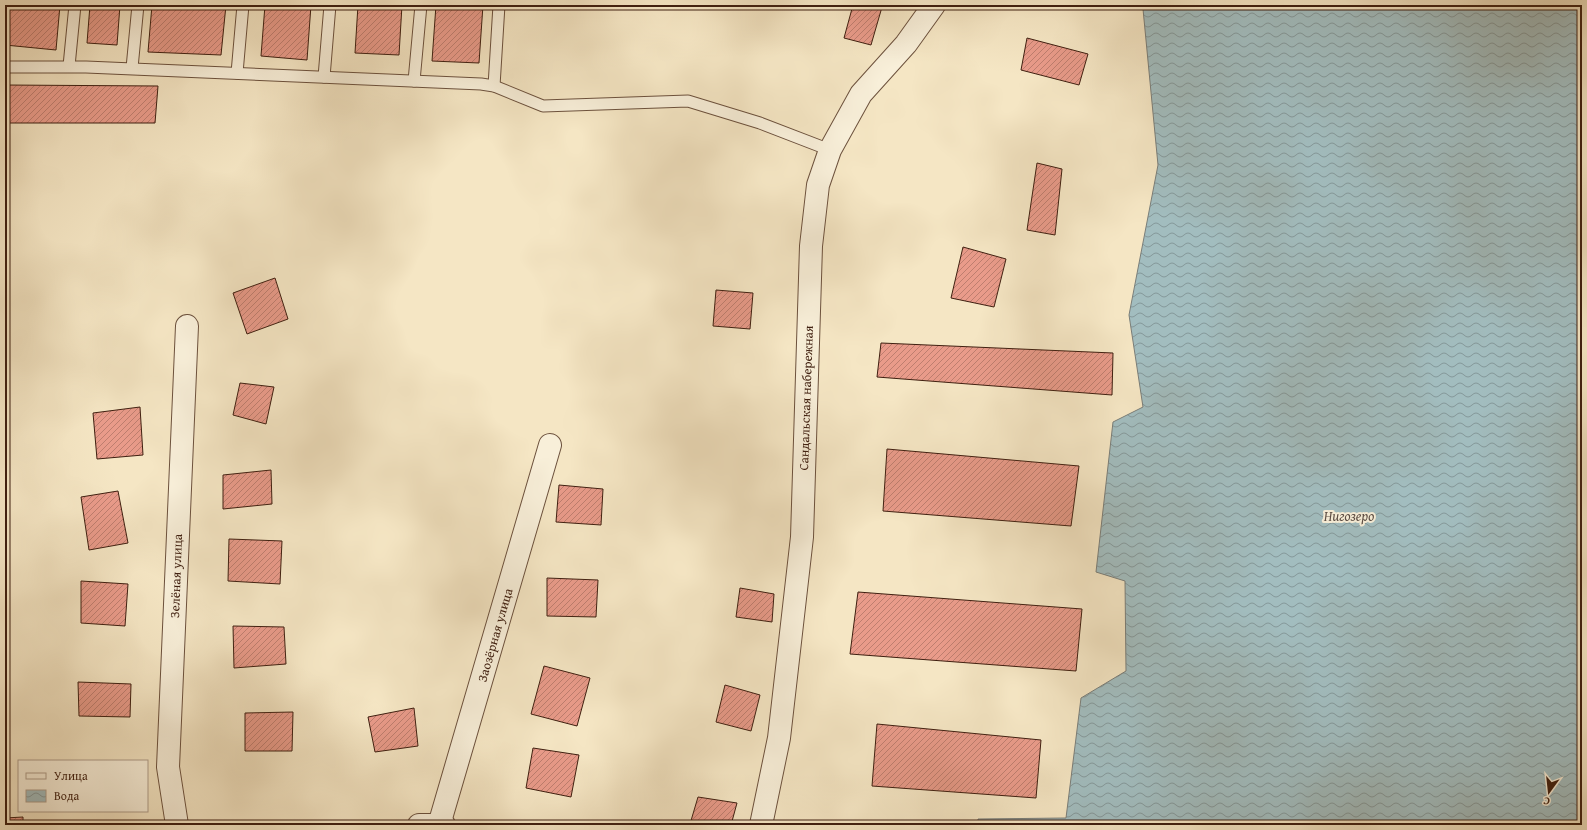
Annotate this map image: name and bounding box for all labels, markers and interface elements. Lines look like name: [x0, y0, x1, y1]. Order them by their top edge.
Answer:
street label: Сандальская набережная: [794, 325, 818, 471]
water label: Нигозеро: [1324, 506, 1374, 526]
street label: Зелёная улица: [165, 533, 187, 618]
street label: Заозёрная улица: [473, 585, 518, 684]
legend: [18, 760, 148, 812]
text: Улица: [54, 767, 88, 784]
north arrow: [1529, 772, 1569, 812]
text: Вода: [54, 787, 79, 804]
text: С: [1541, 793, 1551, 810]

